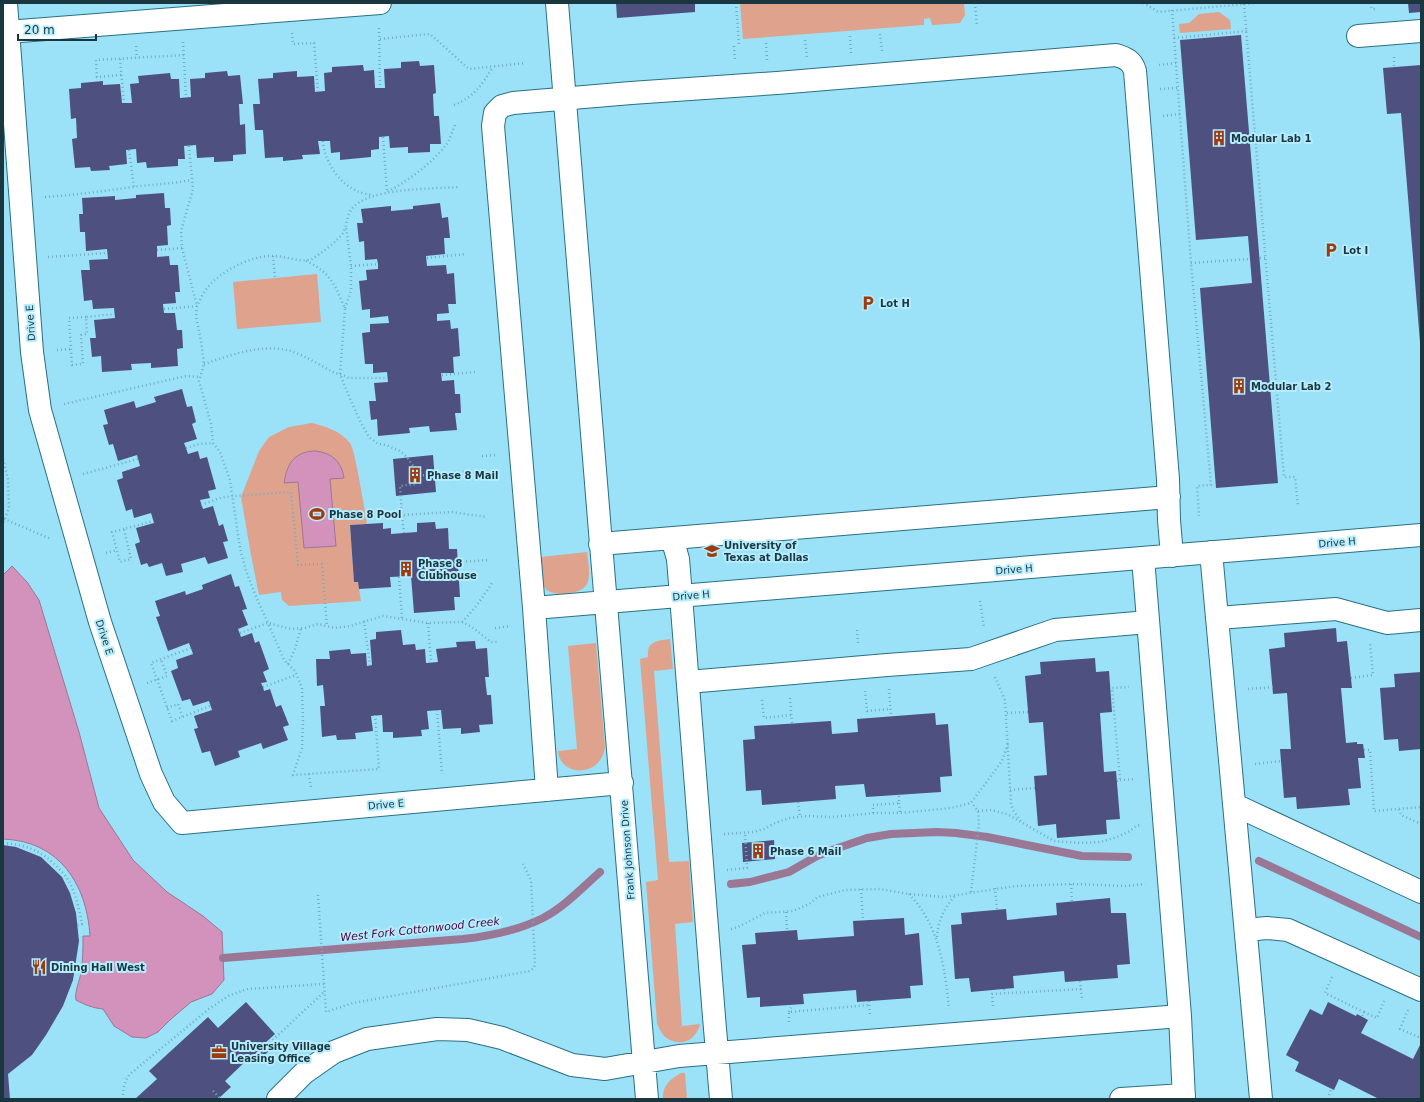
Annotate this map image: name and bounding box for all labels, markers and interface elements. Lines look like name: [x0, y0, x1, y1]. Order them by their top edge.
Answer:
scale bar: [18, 16, 96, 42]
text: 20 m: [24, 23, 55, 37]
building icon: Modular Lab 1: [1210, 129, 1228, 147]
place label: Modular Lab 1: [1231, 133, 1311, 144]
parking icon: Lot I: [1322, 241, 1340, 259]
place label: Lot I: [1343, 245, 1368, 256]
parking icon: Lot H: [859, 294, 877, 312]
place label: Lot H: [880, 298, 910, 309]
street label: Drive E: [24, 305, 37, 341]
building icon: Modular Lab 2: [1230, 377, 1248, 395]
place label: Modular Lab 2: [1251, 381, 1331, 392]
building icon: Phase 8 Mail: [406, 466, 424, 484]
place label: Phase 8 Mail: [427, 470, 498, 481]
sports icon: Phase 8 Pool: [308, 505, 326, 523]
place label: Phase 8 Pool: [329, 509, 401, 520]
street label: Drive H: [1318, 535, 1356, 550]
place label: University of Texas at Dallas: [724, 540, 809, 563]
school or university icon: University of Texas at Dallas: [703, 542, 721, 560]
place label: Phase 8 Clubhouse: [418, 558, 477, 581]
building icon: Phase 8 Clubhouse: [397, 560, 415, 578]
street label: Drive H: [995, 562, 1033, 577]
street label: Drive H: [672, 588, 710, 603]
street label: Drive E: [94, 618, 115, 656]
street label: Drive E: [368, 797, 405, 812]
street label: Frank Johnson Drive: [619, 800, 636, 900]
building icon: Phase 6 Mail: [749, 842, 767, 860]
place label: Phase 6 Mail: [770, 846, 841, 857]
water label: West Fork Cottonwood Creek: [340, 915, 501, 944]
restaurant icon: Dining Hall West: [30, 958, 48, 976]
place label: Dining Hall West: [51, 962, 145, 973]
place label: University Village Leasing Office: [231, 1041, 331, 1064]
office icon: University Village Leasing Office: [210, 1043, 228, 1061]

